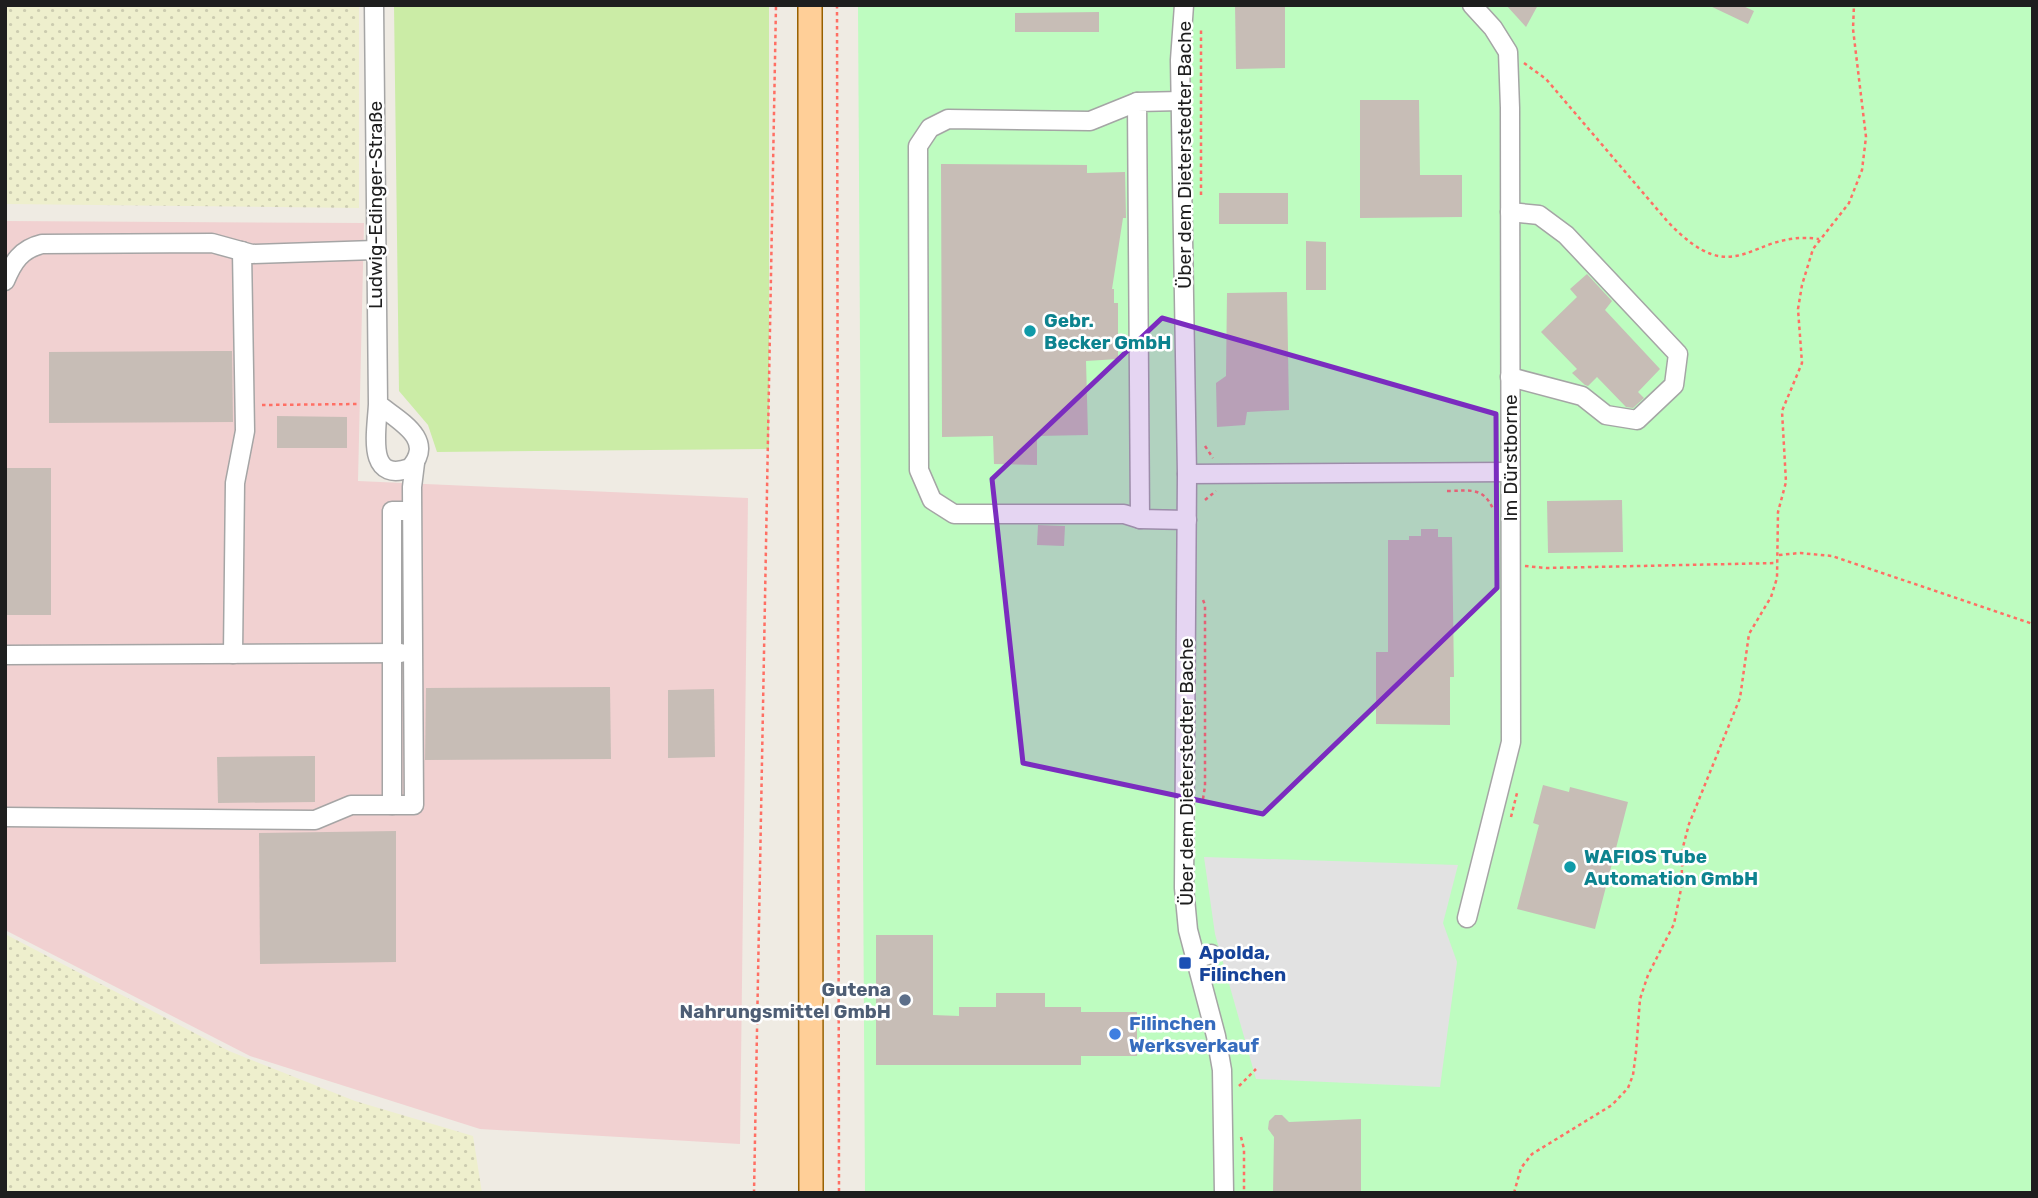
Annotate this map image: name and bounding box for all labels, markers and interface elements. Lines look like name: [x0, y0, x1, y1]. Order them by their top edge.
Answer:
street label: Über dem Dieterstedter Bache: [1173, 21, 1196, 289]
street label: Ludwig-Edinger-Straße: [364, 101, 387, 309]
place label: Gebr. Becker GmbH: [1044, 309, 1171, 354]
marker: Gebr. Becker GmbH: [1022, 323, 1038, 339]
street label: Im Dürstborne: [1499, 394, 1522, 522]
street label: Über dem Dieterstedter Bache: [1175, 638, 1198, 906]
place label: WAFIOS Tube Automation GmbH: [1584, 845, 1758, 890]
marker: WAFIOS Tube Automation GmbH: [1562, 859, 1578, 875]
place label: Apolda, Filinchen: [1199, 941, 1286, 986]
marker: Apolda, Filinchen: [1177, 955, 1193, 971]
place label: Gutena Nahrungsmittel GmbH: [680, 978, 891, 1023]
marker: Gutena Nahrungsmittel GmbH: [897, 992, 913, 1008]
place label: Filinchen Werksverkauf: [1129, 1012, 1260, 1057]
marker: Filinchen Werksverkauf: [1107, 1026, 1123, 1042]

